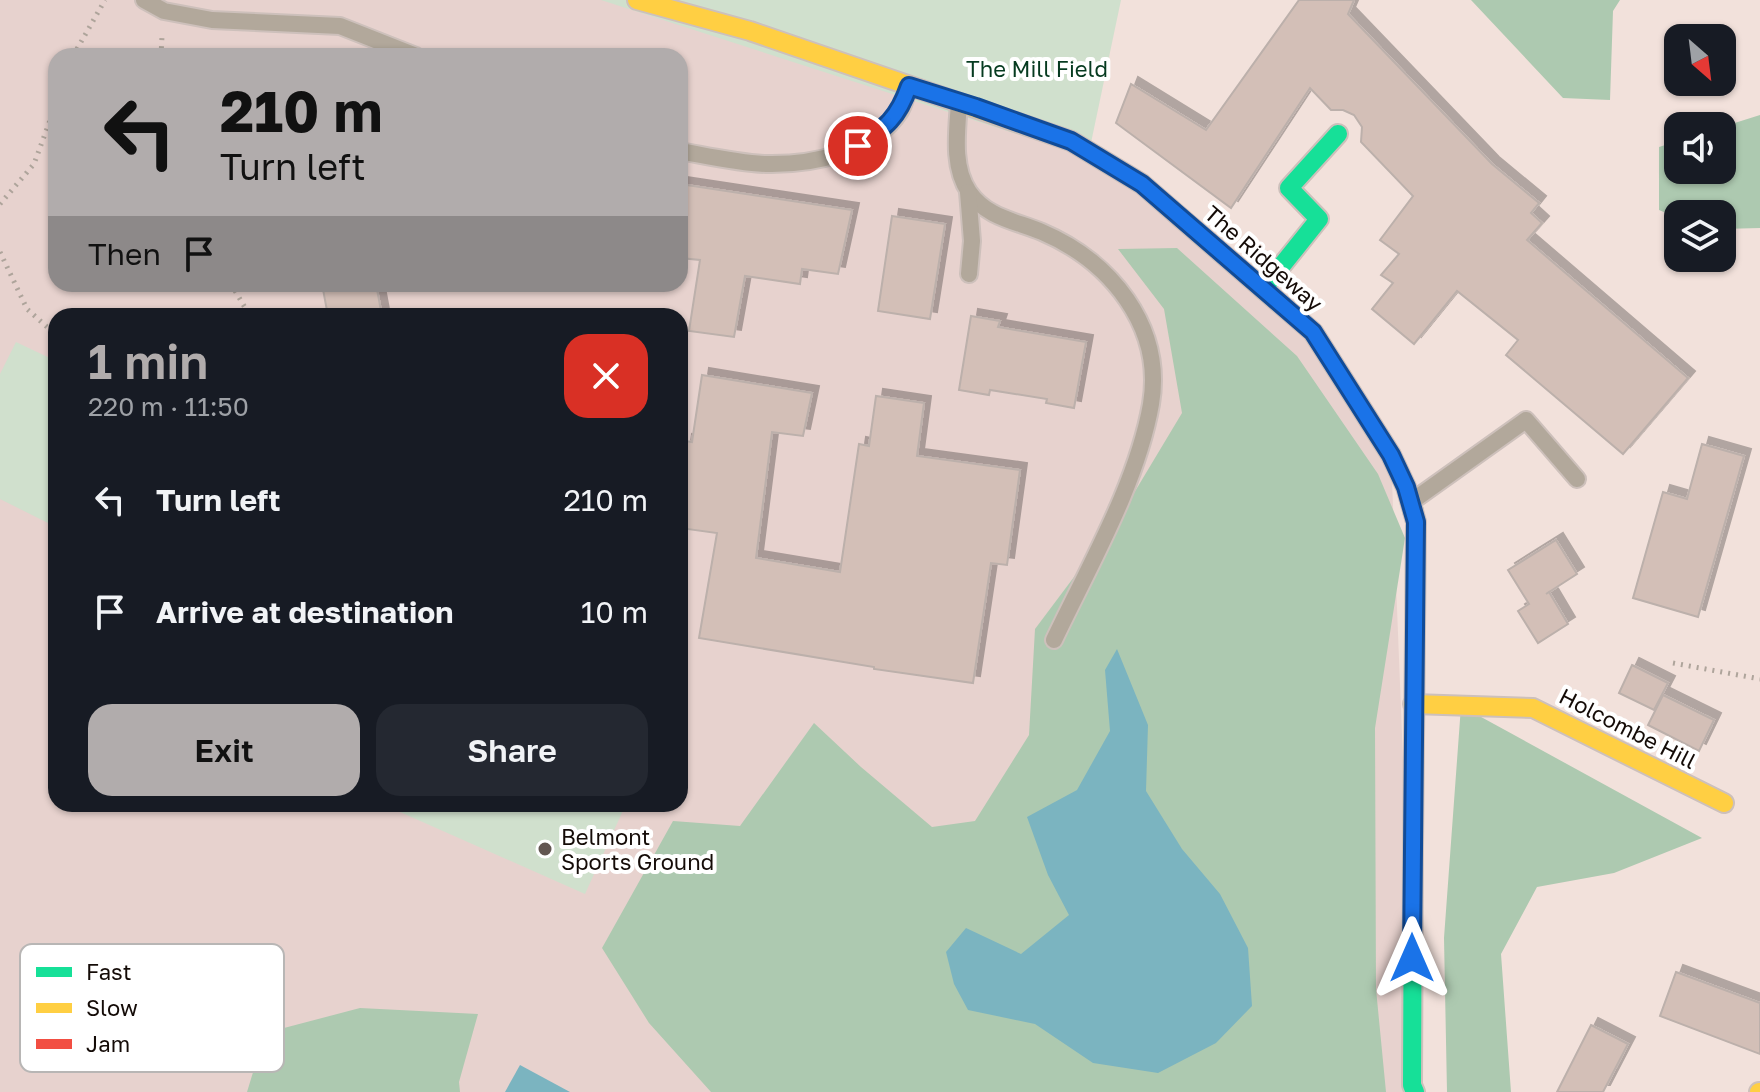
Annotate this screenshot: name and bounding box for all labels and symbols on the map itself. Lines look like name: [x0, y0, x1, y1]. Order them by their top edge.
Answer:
north arrow: [1664, 24, 1736, 96]
park label: The Mill Field: [966, 55, 1108, 82]
pin: [824, 112, 892, 180]
street label: The Ridgeway: [1199, 199, 1329, 317]
street label: Holcombe Hill: [1555, 682, 1701, 774]
place label: Belmont Sports Ground: [561, 823, 714, 875]
marker: Belmont Sports Ground: [536, 840, 554, 858]
position arrow: [1370, 916, 1454, 1000]
legend: [20, 944, 284, 1072]
text: Fast: [86, 958, 132, 985]
text: Slow: [86, 994, 138, 1021]
text: Jam: [86, 1030, 130, 1057]

